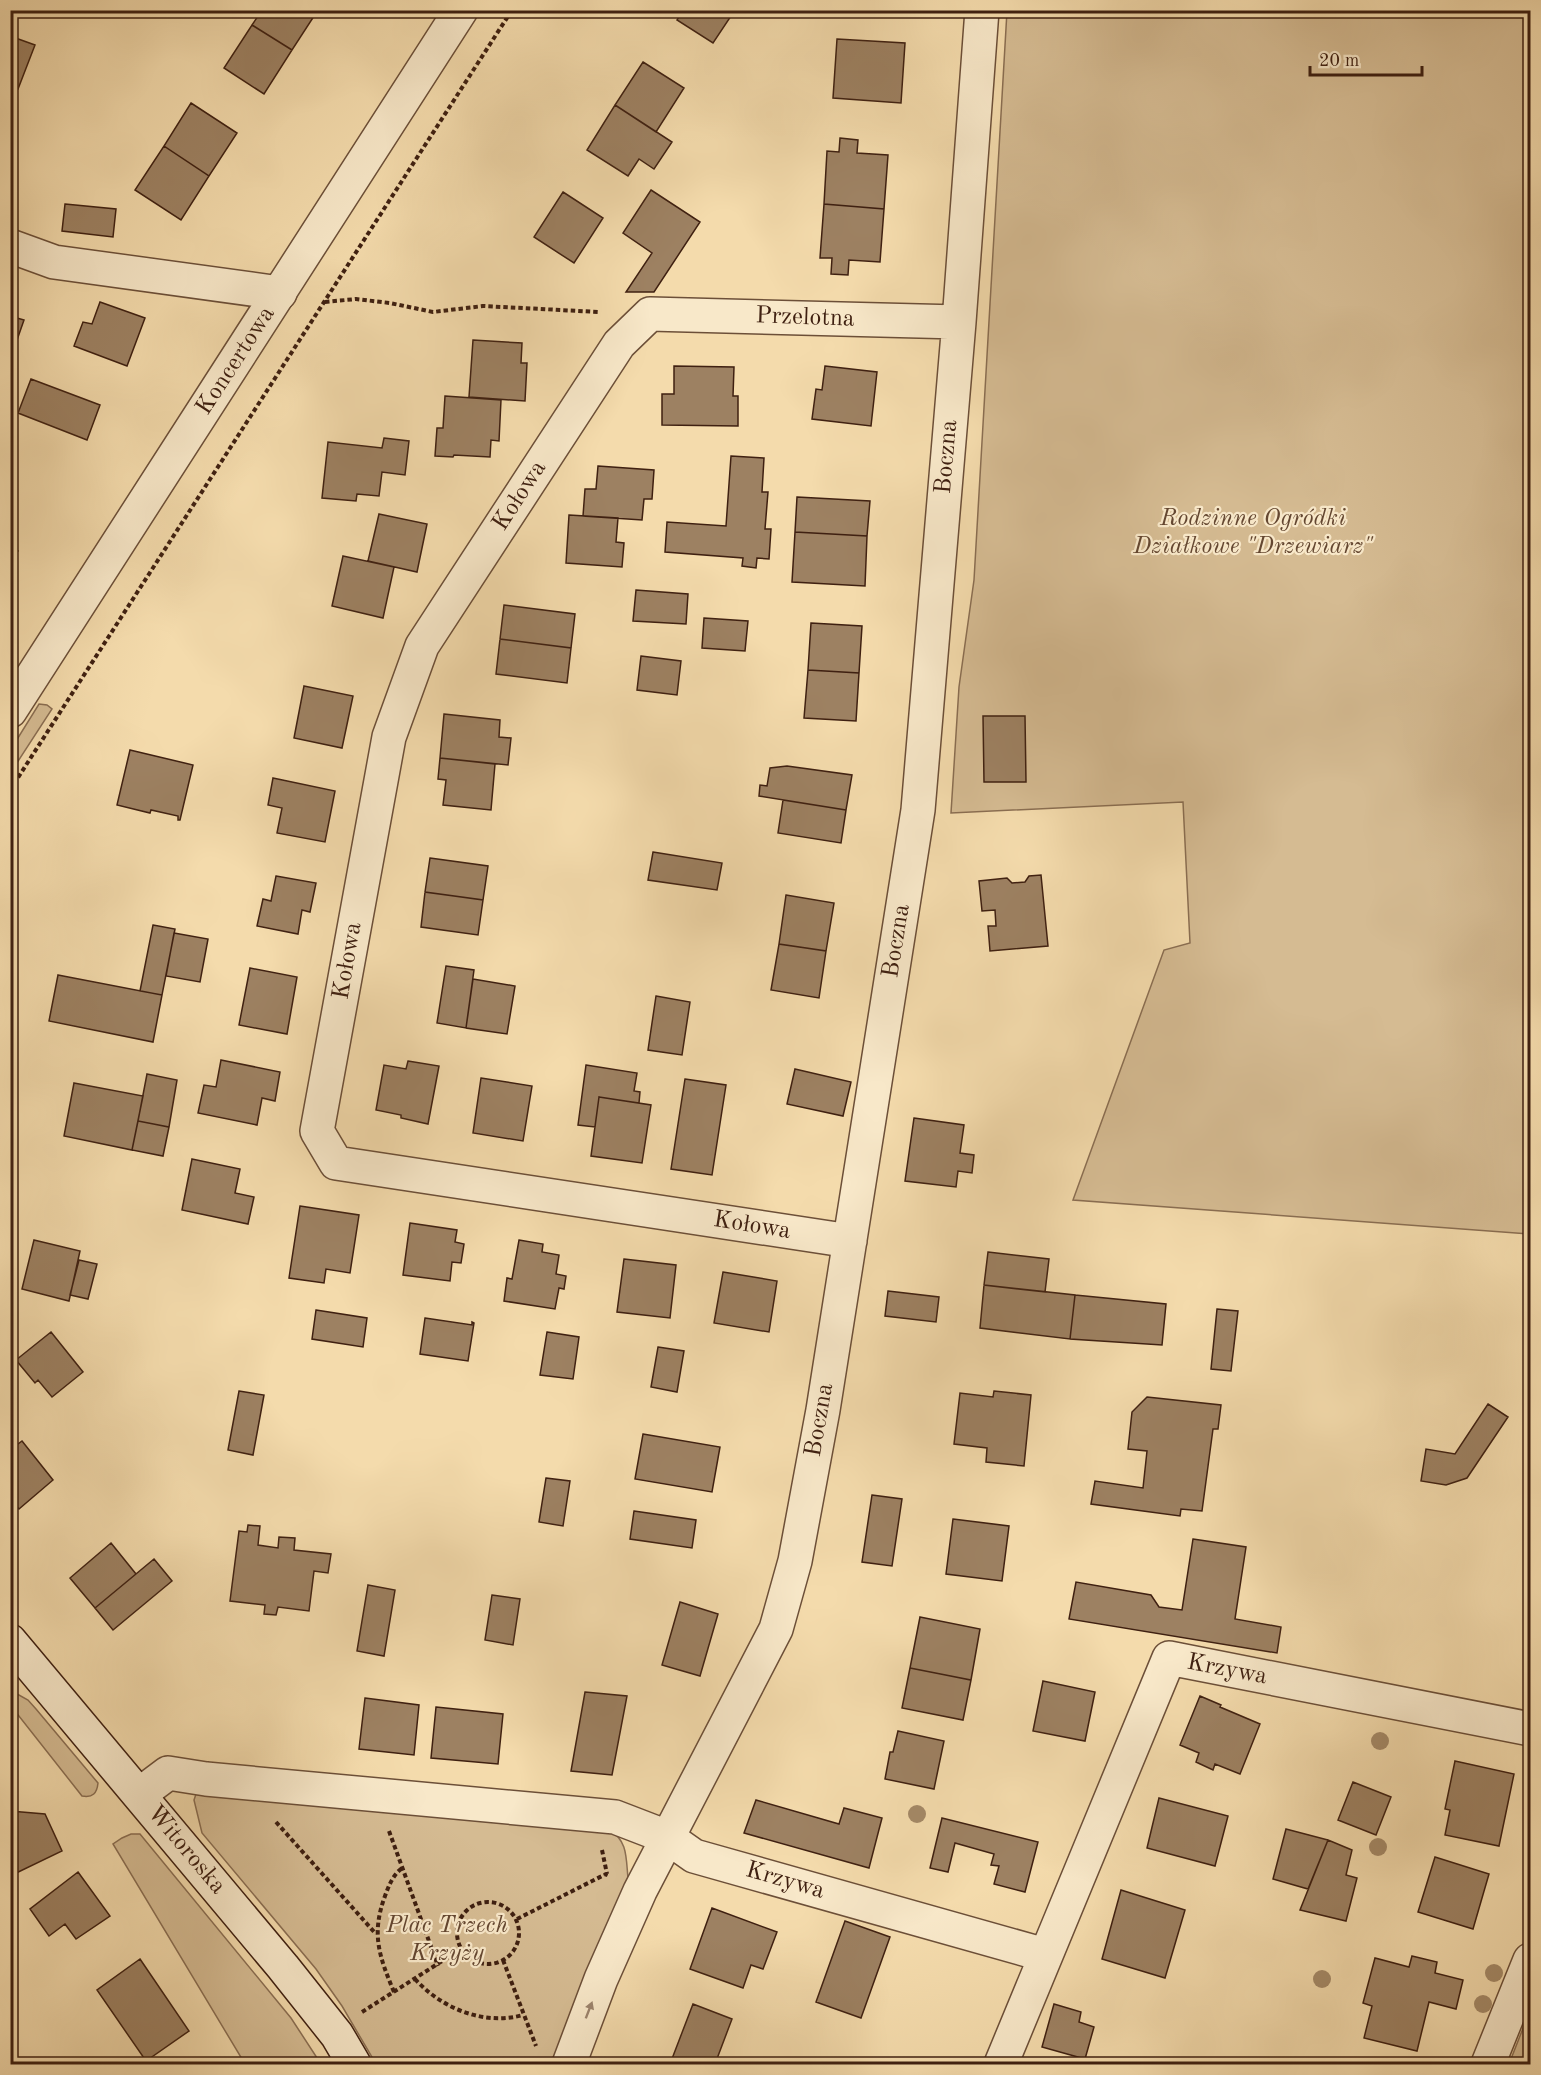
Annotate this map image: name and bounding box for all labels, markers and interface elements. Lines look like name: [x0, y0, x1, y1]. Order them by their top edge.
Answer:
scale bar: [1310, 39, 1422, 77]
text: 20 m: [1319, 52, 1359, 70]
street label: Koncertowa: [192, 302, 280, 420]
street label: Przelotna: [755, 304, 855, 332]
street label: Boczna: [932, 419, 962, 495]
street label: Kołowa: [489, 457, 551, 535]
park label: Rodzinne Ogródki Działkowe "Drzewiarz": [1132, 507, 1374, 559]
street label: Boczna: [879, 902, 915, 980]
street label: Kołowa: [329, 920, 367, 1001]
street label: Kołowa: [712, 1208, 792, 1244]
street label: Boczna: [802, 1381, 838, 1459]
street label: Krzywa: [1185, 1650, 1269, 1690]
street label: Witoroska: [142, 1801, 230, 1899]
street label: Krzywa: [743, 1858, 827, 1904]
park label: Plac Trzech Krzyży: [385, 1914, 508, 1966]
one-way arrow: [585, 2001, 595, 2019]

